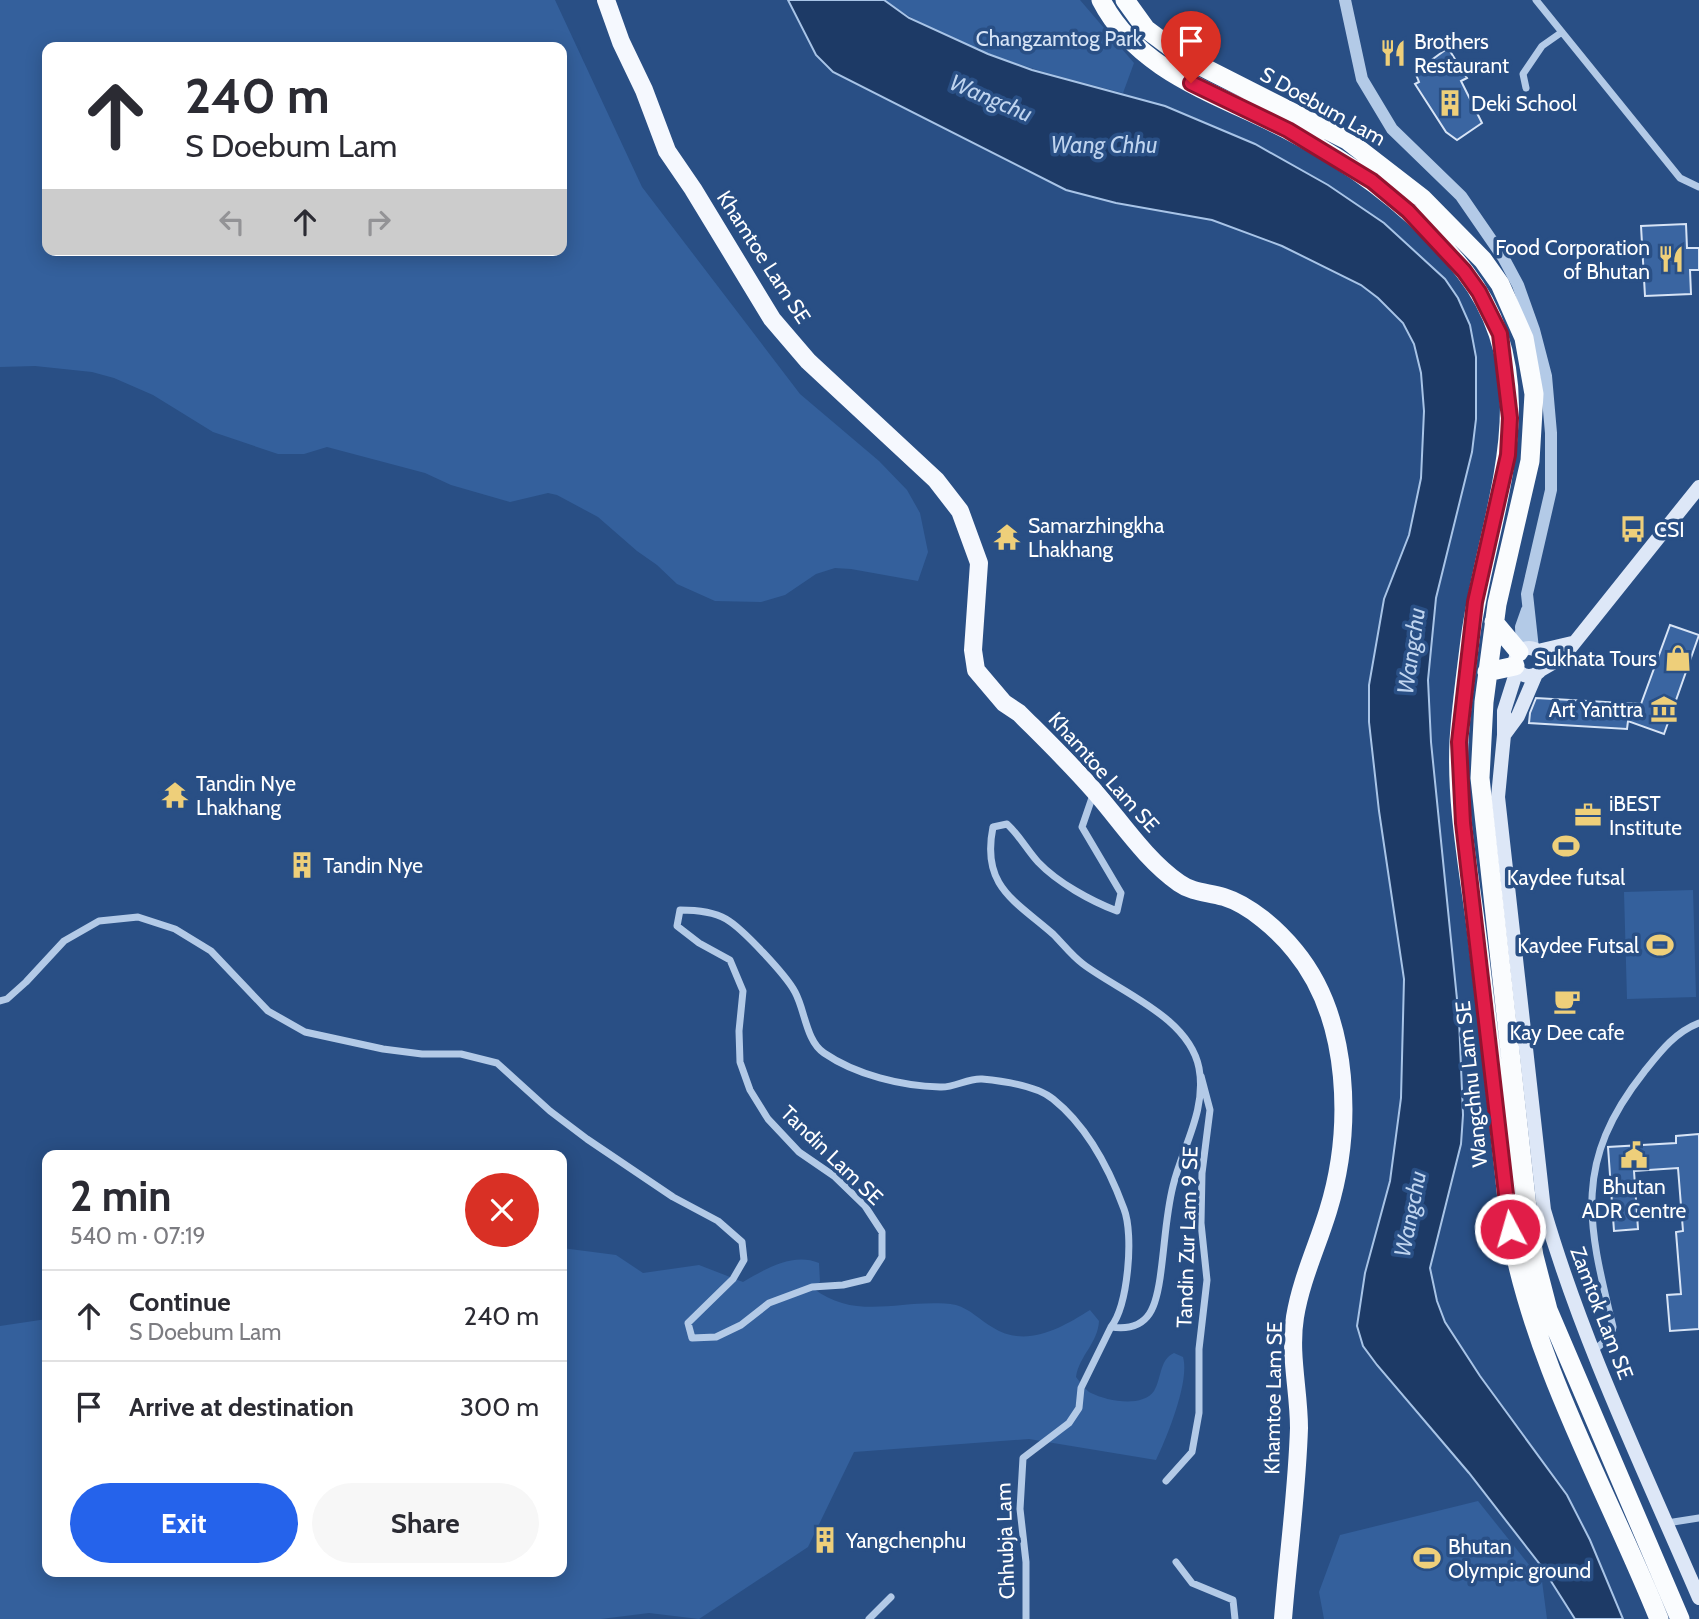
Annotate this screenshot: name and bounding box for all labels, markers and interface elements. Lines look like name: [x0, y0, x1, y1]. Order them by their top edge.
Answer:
pin: [1161, 11, 1221, 83]
icon: arrive: [1172, 22, 1210, 60]
park label: Changzamtog Park: [976, 26, 1143, 51]
place label: Brothers Restaurant: [1414, 29, 1509, 78]
restaurant icon: Brothers Restaurant: [1378, 38, 1408, 68]
street label: S Doebum Lam: [1256, 61, 1390, 151]
text: 240 m: [185, 66, 330, 125]
water label: Wangchu: [945, 68, 1037, 128]
icon: ahead: [70, 70, 161, 161]
building icon: Deki School: [1435, 88, 1465, 118]
place label: Deki School: [1471, 91, 1577, 116]
text: S Doebum Lam: [185, 126, 397, 165]
water label: Wang Chhu: [1051, 131, 1157, 159]
street label: Khamtoe Lam SE: [712, 186, 816, 328]
icon: left: [213, 203, 251, 241]
icon: ahead: [286, 203, 324, 241]
icon: right: [359, 203, 397, 241]
place label: Food Corporation of Bhutan: [1495, 235, 1650, 284]
restaurant icon: Food Corporation of Bhutan: [1656, 244, 1686, 274]
place label: Samarzhingkha Lhakhang: [1028, 513, 1164, 562]
bus stop icon: CSI: [1618, 514, 1648, 544]
place label: CSI: [1654, 517, 1685, 542]
temple icon: Samarzhingkha Lhakhang: [992, 522, 1022, 552]
water label: Wangchu: [1391, 606, 1431, 696]
shop icon: Sukhata Tours: [1663, 643, 1693, 673]
place label: Sukhata Tours: [1534, 646, 1657, 671]
museum icon: Art Yanttra: [1649, 694, 1679, 724]
place label: Art Yanttra: [1549, 697, 1643, 722]
street label: Khamtoe Lam SE: [1043, 707, 1165, 837]
place label: Tandin Nye Lhakhang: [196, 771, 296, 820]
temple icon: Tandin Nye Lhakhang: [160, 780, 190, 810]
place label: iBEST Institute: [1609, 791, 1682, 840]
office icon: iBEST Institute: [1573, 800, 1603, 830]
sports icon: Kaydee futsal: [1551, 831, 1581, 861]
building icon: Tandin Nye: [287, 850, 317, 880]
place label: Tandin Nye: [323, 853, 423, 878]
place label: Kaydee futsal: [1507, 865, 1625, 890]
sports icon: Kaydee Futsal: [1645, 930, 1675, 960]
place label: Kaydee Futsal: [1517, 933, 1639, 958]
cafe icon: Kay Dee cafe: [1552, 986, 1582, 1016]
street label: Wangchhu Lam SE: [1450, 1000, 1492, 1168]
place label: Kay Dee cafe: [1509, 1020, 1625, 1045]
street label: Tandin Lam SE: [776, 1100, 888, 1210]
public building icon: Bhutan ADR Centre: [1619, 1140, 1649, 1170]
street label: Tandin Zur Lam 9 SE: [1171, 1146, 1203, 1328]
water label: Wangchu: [1388, 1169, 1432, 1259]
text: 2 min: [70, 1170, 171, 1222]
button: close: [465, 1173, 539, 1247]
place label: Bhutan ADR Centre: [1582, 1174, 1687, 1223]
position arrow: [1473, 1192, 1547, 1266]
text: 540 m · 07:19: [70, 1222, 206, 1250]
street label: Zamtok Lam SE: [1565, 1243, 1639, 1383]
text: Continue: [129, 1286, 231, 1318]
icon: ahead: [70, 1297, 108, 1335]
text: 240 m: [464, 1300, 539, 1332]
text: S Doebum Lam: [129, 1318, 282, 1346]
street label: Khamtoe Lam SE: [1259, 1321, 1287, 1475]
icon: arrive: [70, 1388, 108, 1426]
text: Arrive at destination: [129, 1391, 354, 1423]
text: 300 m: [460, 1391, 539, 1423]
street label: Chhubja Lam: [990, 1482, 1021, 1600]
button: Exit: [70, 1483, 298, 1563]
button: Share: [312, 1483, 539, 1563]
building icon: Yangchenphu: [810, 1525, 840, 1555]
place label: Yangchenphu: [845, 1528, 966, 1553]
place label: Bhutan Olympic ground: [1448, 1534, 1591, 1583]
sports icon: Bhutan Olympic ground: [1412, 1543, 1442, 1573]

